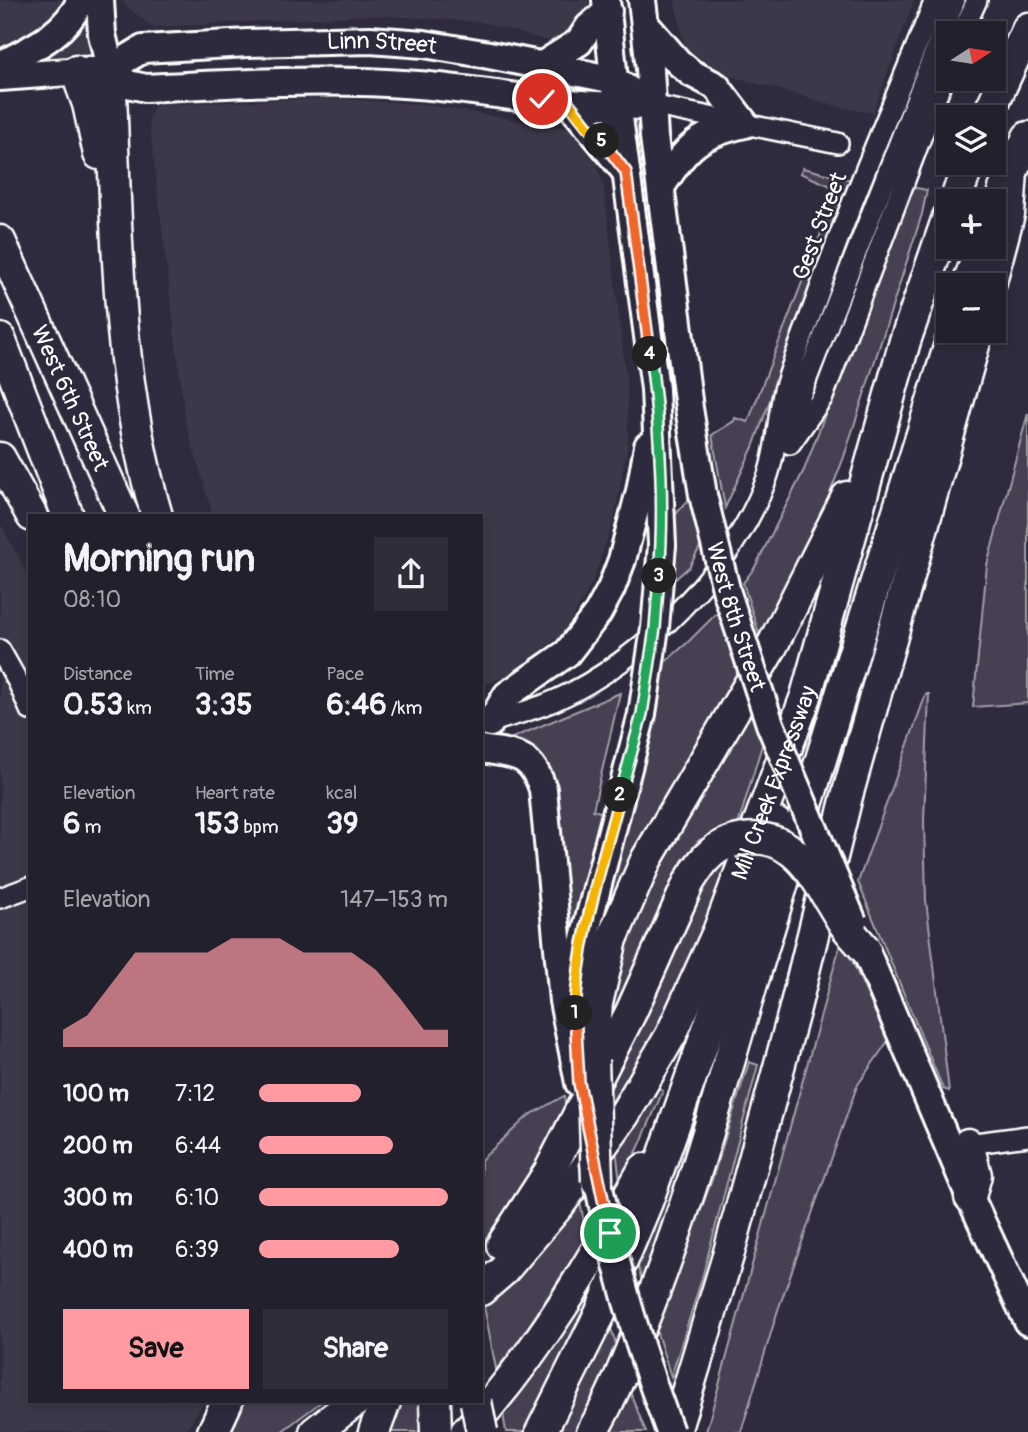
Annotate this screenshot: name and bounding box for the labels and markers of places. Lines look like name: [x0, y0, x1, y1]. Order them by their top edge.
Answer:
pin: [512, 69, 572, 129]
pin: 5: [584, 124, 620, 158]
pin: 4: [632, 336, 668, 372]
pin: 3: [642, 558, 676, 594]
pin: 2: [602, 778, 638, 812]
pin: 1: [558, 996, 592, 1030]
pin: [580, 1203, 640, 1263]

